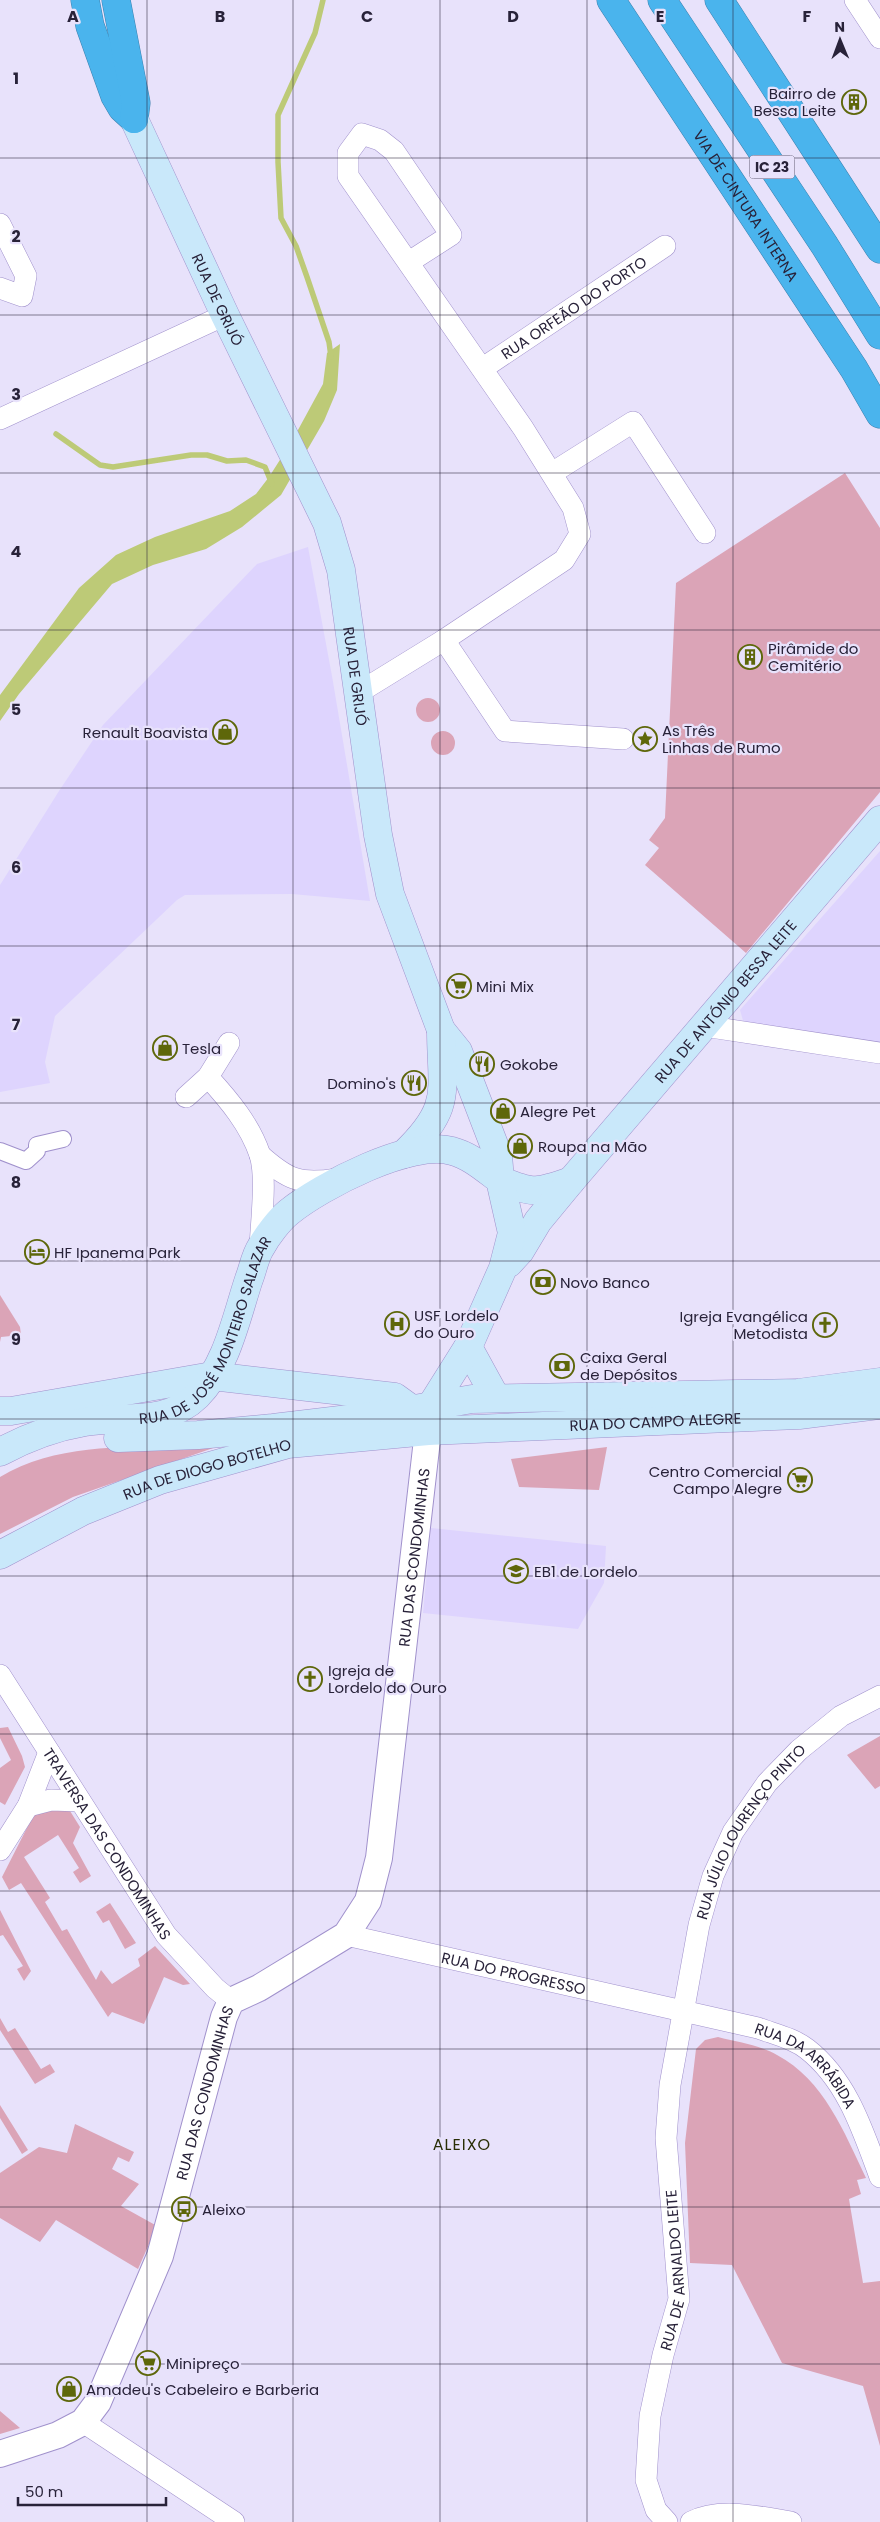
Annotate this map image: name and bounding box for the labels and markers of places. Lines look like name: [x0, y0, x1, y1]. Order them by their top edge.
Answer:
place label: Bairro de Bessa Leite: [753, 83, 836, 121]
building icon: Bairro de Bessa Leite: [841, 89, 867, 115]
place label: Pirâmide do Cemitério: [768, 638, 858, 676]
building icon: Pirâmide do Cemitério: [737, 644, 763, 670]
shop icon: Renault Boavista: [212, 719, 238, 745]
place label: As Três Linhas de Rumo: [662, 720, 781, 758]
place label: Renault Boavista: [83, 722, 208, 743]
place icon: As Três Linhas de Rumo: [632, 726, 658, 752]
supermarket icon: Mini Mix: [446, 973, 472, 999]
place label: Mini Mix: [476, 976, 534, 997]
shop icon: Tesla: [152, 1035, 178, 1061]
place label: Tesla: [182, 1038, 221, 1059]
restaurant icon: Gokobe: [469, 1051, 495, 1077]
place label: Gokobe: [500, 1054, 558, 1075]
restaurant icon: Domino's: [401, 1070, 427, 1096]
place label: Domino's: [327, 1073, 396, 1094]
shop icon: Alegre Pet: [490, 1098, 516, 1124]
place label: Alegre Pet: [520, 1101, 596, 1122]
shop icon: Roupa na Mão: [507, 1133, 533, 1159]
place label: Roupa na Mão: [538, 1136, 647, 1157]
hotel icon: HF Ipanema Park: [24, 1239, 50, 1265]
place label: HF Ipanema Park: [54, 1242, 181, 1263]
bank icon: Novo Banco: [530, 1269, 556, 1295]
place label: Novo Banco: [560, 1272, 650, 1293]
place label: USF Lordelo do Ouro: [414, 1305, 499, 1343]
place label: Igreja Evangélica Metodista: [679, 1306, 808, 1344]
hospital icon: USF Lordelo do Ouro: [384, 1311, 410, 1337]
church icon: Igreja Evangélica Metodista: [812, 1312, 838, 1338]
place label: Caixa Geral de Depósitos: [580, 1347, 678, 1385]
bank icon: Caixa Geral de Depósitos: [549, 1353, 575, 1379]
place label: Centro Comercial Campo Alegre: [649, 1461, 782, 1499]
supermarket icon: Centro Comercial Campo Alegre: [787, 1467, 813, 1493]
school or university icon: EB1 de Lordelo: [503, 1558, 529, 1584]
place label: EB1 de Lordelo: [534, 1561, 638, 1582]
place label: Igreja de Lordelo do Ouro: [328, 1660, 447, 1698]
church icon: Igreja de Lordelo do Ouro: [297, 1666, 323, 1692]
bus stop icon: Aleixo: [171, 2196, 197, 2222]
place label: Aleixo: [202, 2199, 246, 2220]
supermarket icon: Minipreço: [135, 2350, 161, 2376]
place label: Minipreço: [166, 2353, 240, 2374]
shop icon: Amadeu's Cabeleiro e Barberia: [56, 2376, 82, 2402]
place label: Amadeu's Cabeleiro e Barberia: [86, 2379, 319, 2400]

